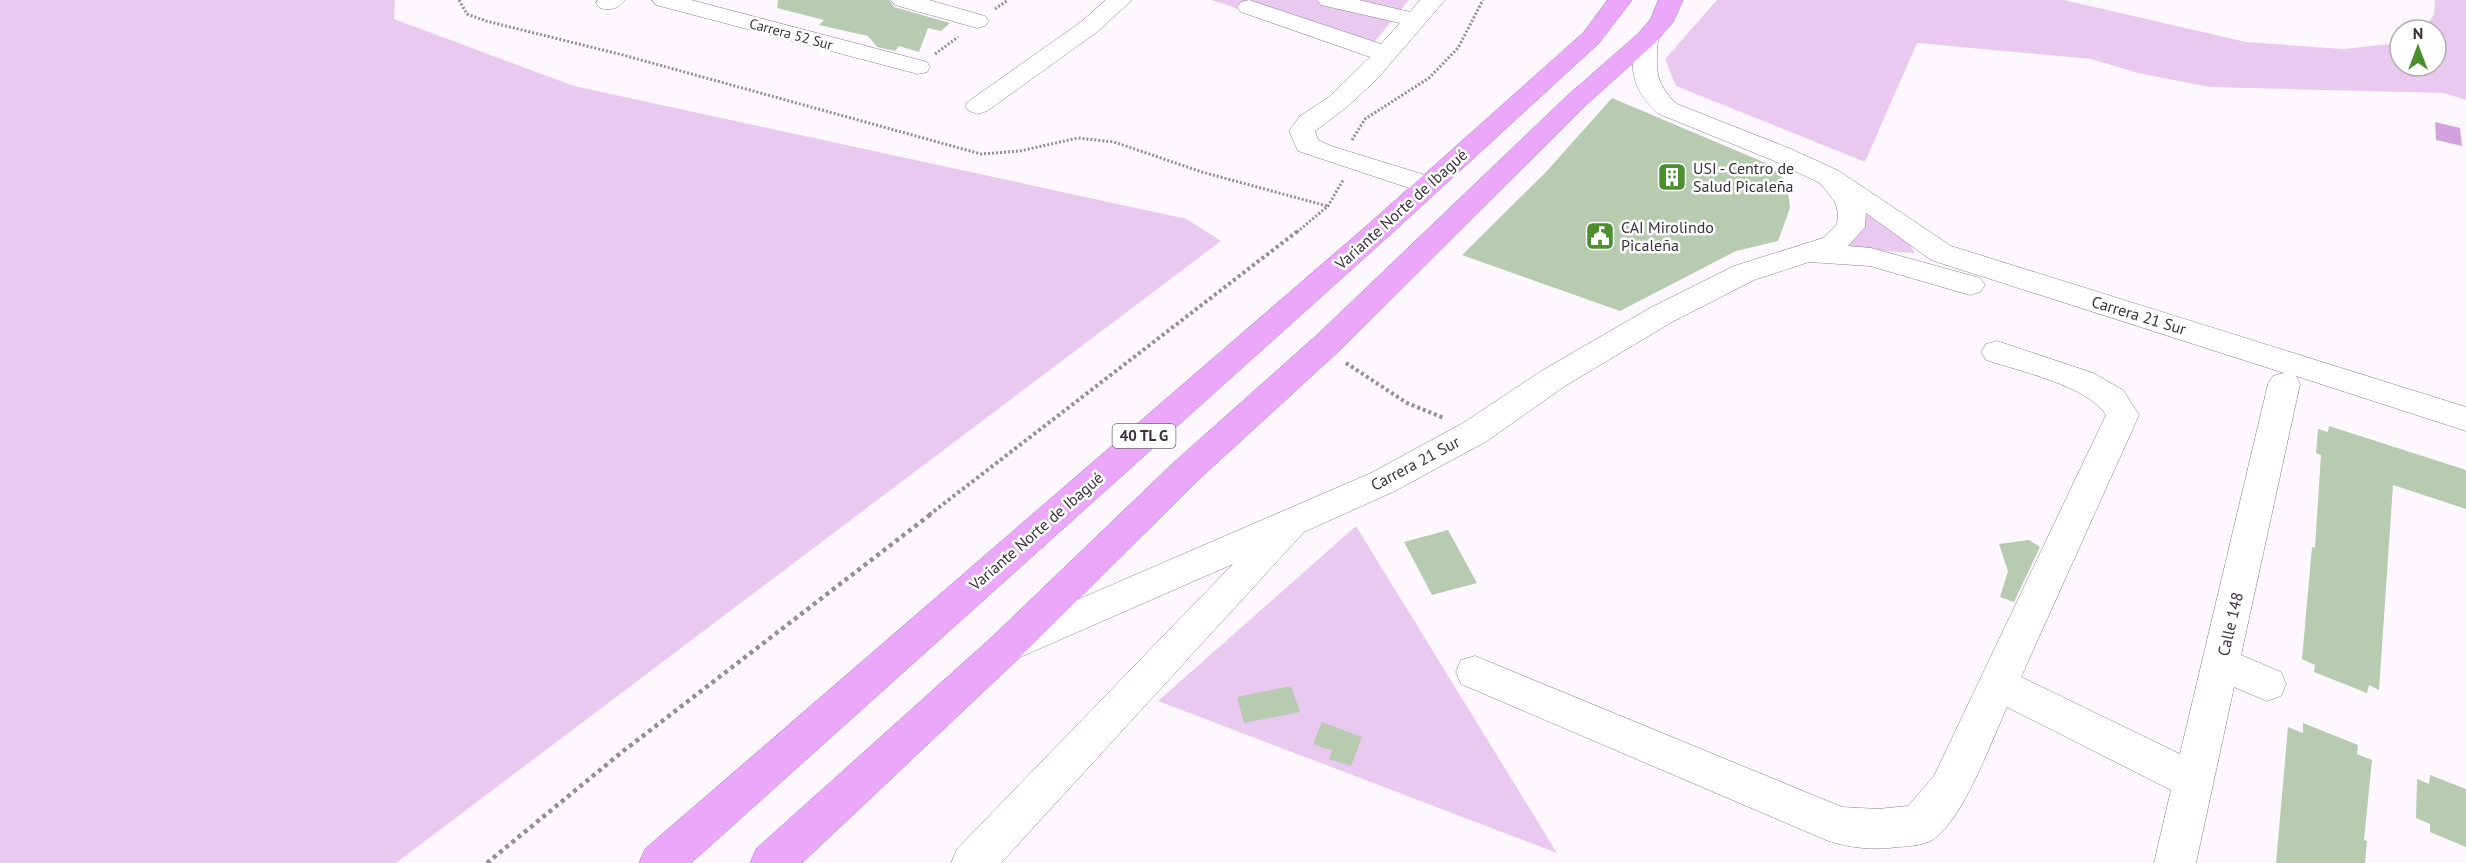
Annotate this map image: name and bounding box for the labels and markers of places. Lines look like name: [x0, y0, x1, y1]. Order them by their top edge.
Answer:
place label: USI - Centro de Salud Picaleña: [1693, 158, 1794, 196]
building icon: USI - Centro de Salud Picaleña: [1656, 161, 1688, 193]
place label: CAI Mirolindo Picaleña: [1621, 217, 1714, 255]
public building icon: CAI Mirolindo Picaleña: [1584, 220, 1616, 252]

